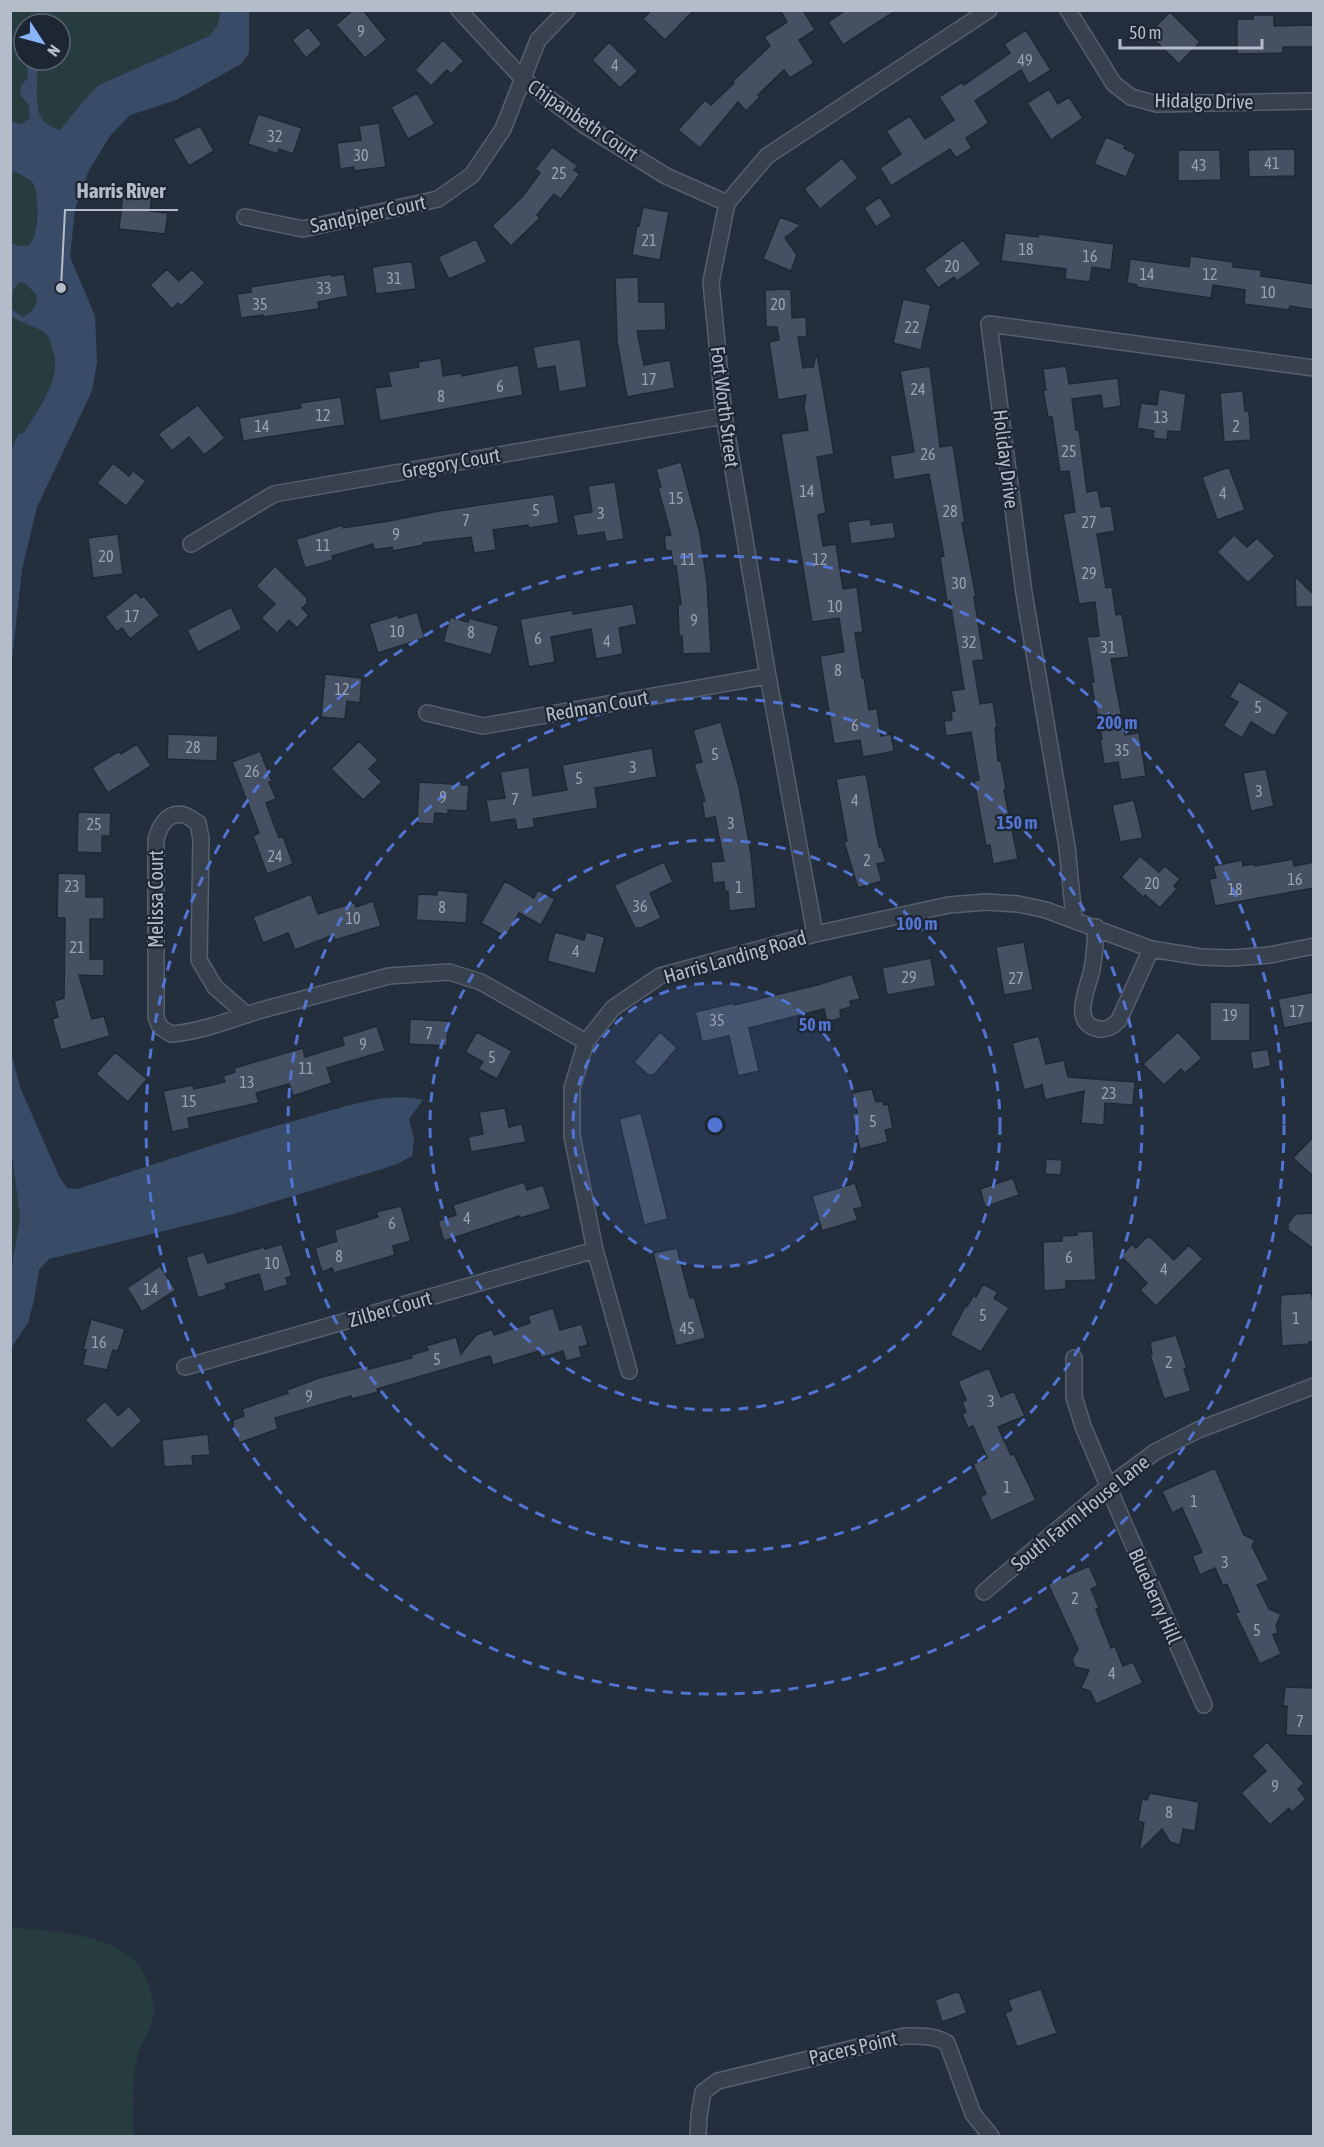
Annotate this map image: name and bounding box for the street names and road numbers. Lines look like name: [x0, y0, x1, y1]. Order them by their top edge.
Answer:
street label: Chipanbeth Court: [524, 74, 643, 165]
street label: Hidalgo Drive: [1154, 88, 1254, 113]
street label: Sandpiper Court: [308, 190, 428, 237]
street label: Fort Worth Street: [707, 345, 744, 469]
street label: Holiday Drive: [989, 408, 1024, 510]
street label: Gregory Court: [400, 442, 502, 482]
street label: Redman Court: [544, 685, 650, 726]
street label: Melissa Court: [144, 850, 167, 948]
street label: Harris Landing Road: [661, 925, 809, 988]
street label: Zilber Court: [346, 1286, 434, 1331]
street label: South Farm House Lane: [1006, 1450, 1153, 1575]
street label: Blueberry Hill: [1124, 1545, 1187, 1648]
street label: Pacers Point: [806, 2026, 900, 2069]

